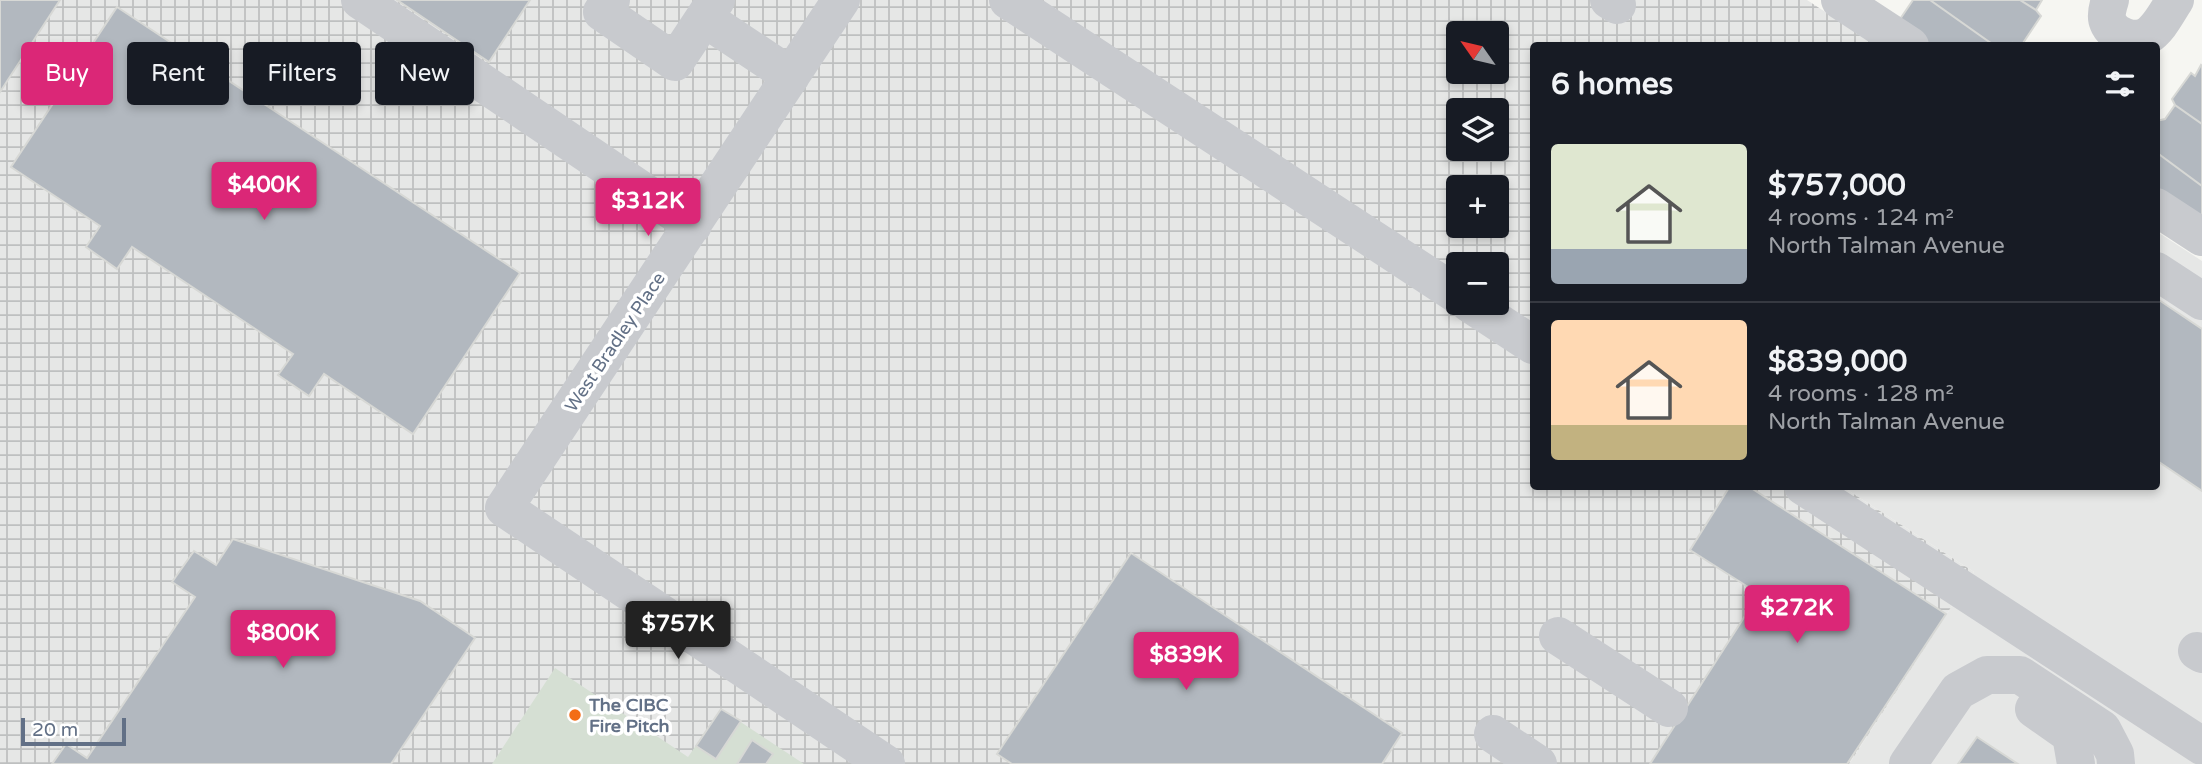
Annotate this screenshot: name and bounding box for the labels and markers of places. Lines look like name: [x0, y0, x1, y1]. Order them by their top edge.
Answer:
pin: $400K: [215, 162, 313, 222]
pin: $312K: [599, 178, 697, 238]
pin: $272K: [1748, 586, 1846, 645]
pin: $757K: [629, 602, 727, 661]
pin: $800K: [234, 610, 332, 670]
pin: $839K: [1137, 632, 1235, 692]
place label: The CIBC Fire Pitch: [588, 694, 669, 737]
marker: The CIBC Fire Pitch: [567, 707, 583, 723]

